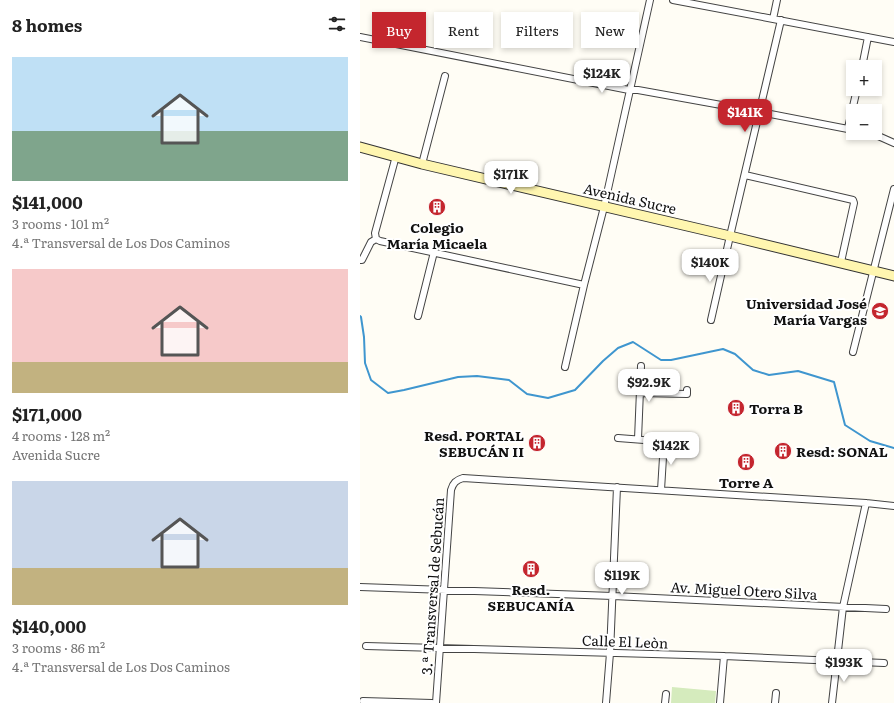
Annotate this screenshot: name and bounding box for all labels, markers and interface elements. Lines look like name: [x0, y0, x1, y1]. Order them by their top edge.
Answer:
text: 8 homes: [12, 12, 82, 37]
chip: Buy: [372, 12, 426, 48]
chip: Rent: [434, 12, 493, 48]
chip: Filters: [501, 12, 573, 48]
chip: New: [581, 12, 639, 48]
icon: filters: [326, 13, 348, 35]
pin: $124K: [574, 60, 630, 94]
map controls: [846, 60, 882, 140]
button: +: [846, 60, 882, 96]
text: $124K: [583, 63, 621, 82]
icon: home: [144, 83, 216, 155]
pin: $141K: [717, 99, 773, 133]
text: $141K: [727, 102, 763, 121]
button: −: [846, 104, 882, 140]
pin: $171K: [483, 161, 539, 195]
text: $171K: [493, 164, 529, 183]
street label: Avenida Sucre: [582, 178, 678, 218]
text: $141,000: [12, 189, 83, 214]
building icon: Colegio María Micaela: [427, 197, 447, 217]
text: 3 rooms · 101 m²: [12, 214, 109, 233]
place label: Colegio María Micaela: [387, 217, 488, 253]
text: 4.ª Transversal de Los Dos Caminos: [12, 233, 230, 252]
pin: $140K: [682, 249, 738, 283]
text: $140K: [691, 252, 729, 271]
place label: Universidad José María Vargas: [746, 293, 867, 329]
icon: home: [144, 295, 216, 367]
school or university icon: Universidad José María Vargas: [870, 301, 890, 321]
pin: $92.9K: [616, 369, 682, 403]
text: $92.9K: [627, 372, 671, 391]
building icon: Torra B: [726, 398, 746, 418]
place label: Torra B: [749, 398, 803, 418]
text: $171,000: [12, 401, 82, 426]
place label: Resd. PORTAL SEBUCÁN II: [424, 425, 524, 461]
text: 4 rooms · 128 m²: [12, 426, 110, 445]
pin: $142K: [643, 432, 699, 466]
building icon: Resd. PORTAL SEBUCÁN II: [527, 433, 547, 453]
text: $142K: [652, 435, 690, 454]
building icon: Resd: SONAL: [773, 441, 793, 461]
place label: Resd: SONAL: [796, 441, 888, 461]
text: Avenida Sucre: [12, 445, 100, 464]
building icon: Torre A: [736, 452, 756, 472]
place label: Torre A: [719, 472, 774, 492]
street label: 3.ª Transversal de Sebucán: [416, 497, 448, 675]
icon: home: [144, 507, 216, 579]
building icon: Resd. SEBUCANÍA: [521, 559, 541, 579]
pin: $119K: [594, 562, 650, 596]
text: $119K: [604, 565, 640, 584]
street label: Av. Miguel Otero Silva: [670, 576, 818, 604]
place label: Resd. SEBUCANÍA: [488, 579, 575, 615]
text: $140,000: [12, 613, 86, 638]
street label: Calle El Leòn: [581, 629, 669, 653]
text: 3 rooms · 86 m²: [12, 638, 105, 657]
pin: $193K: [816, 649, 872, 683]
text: $193K: [825, 652, 863, 671]
text: 4.ª Transversal de Los Dos Caminos: [12, 657, 230, 676]

